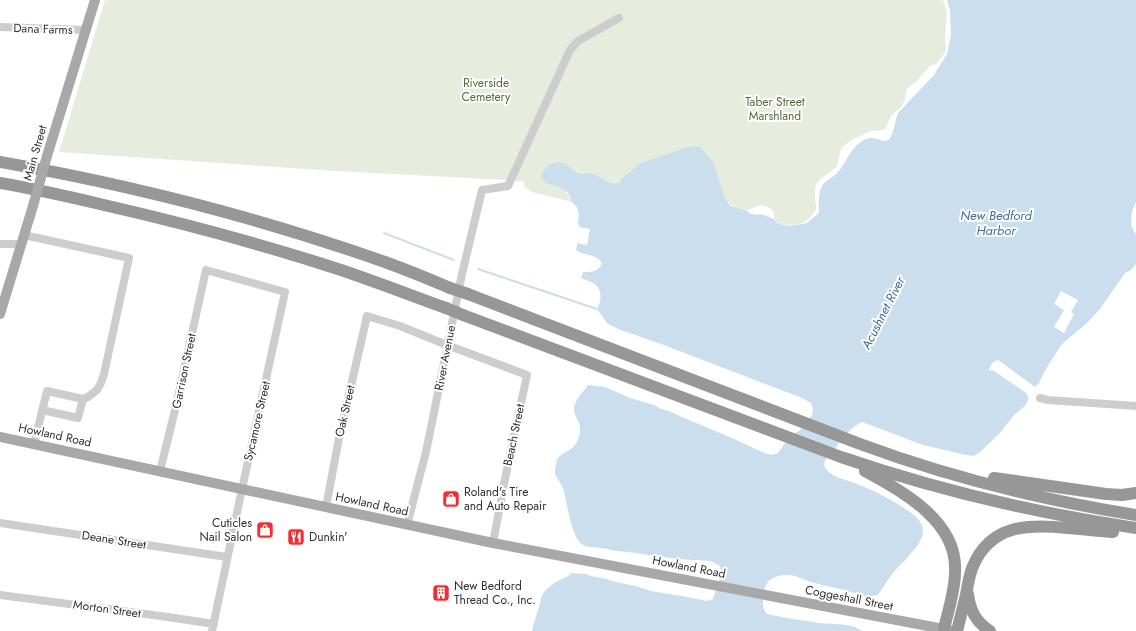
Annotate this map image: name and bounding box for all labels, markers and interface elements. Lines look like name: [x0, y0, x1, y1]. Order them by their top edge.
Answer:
street label: Dana Farms: [13, 19, 73, 39]
park label: Riverside Cemetery: [462, 74, 511, 106]
park label: Taber Street Marshland: [745, 93, 805, 125]
street label: Main Street: [18, 123, 52, 183]
water label: New Bedford Harbor: [960, 206, 1032, 240]
water label: Acushnet River: [856, 273, 910, 354]
street label: River Avenue: [430, 324, 460, 392]
street label: Garrison Street: [167, 332, 201, 410]
street label: Sycamore Street: [239, 379, 275, 463]
street label: Oak Street: [330, 383, 360, 439]
street label: Beach Street: [499, 402, 529, 468]
street label: Howland Road: [17, 418, 93, 452]
place label: Roland's Tire and Auto Repair: [464, 483, 547, 515]
street label: Howland Road: [334, 487, 410, 521]
shop icon: Roland's Tire and Auto Repair: [441, 489, 461, 509]
place label: Cuticles Nail Salon: [199, 514, 252, 546]
shop icon: Cuticles Nail Salon: [255, 520, 275, 540]
street label: Deane Street: [81, 526, 148, 554]
restaurant icon: Dunkin': [286, 527, 306, 547]
place label: Dunkin': [309, 528, 348, 546]
street label: Howland Road: [651, 551, 727, 583]
place label: New Bedford Thread Co., Inc.: [454, 577, 536, 609]
street label: Coggeshall Street: [803, 581, 895, 615]
building icon: New Bedford Thread Co., Inc.: [431, 583, 451, 603]
street label: Morton Street: [72, 595, 142, 623]

